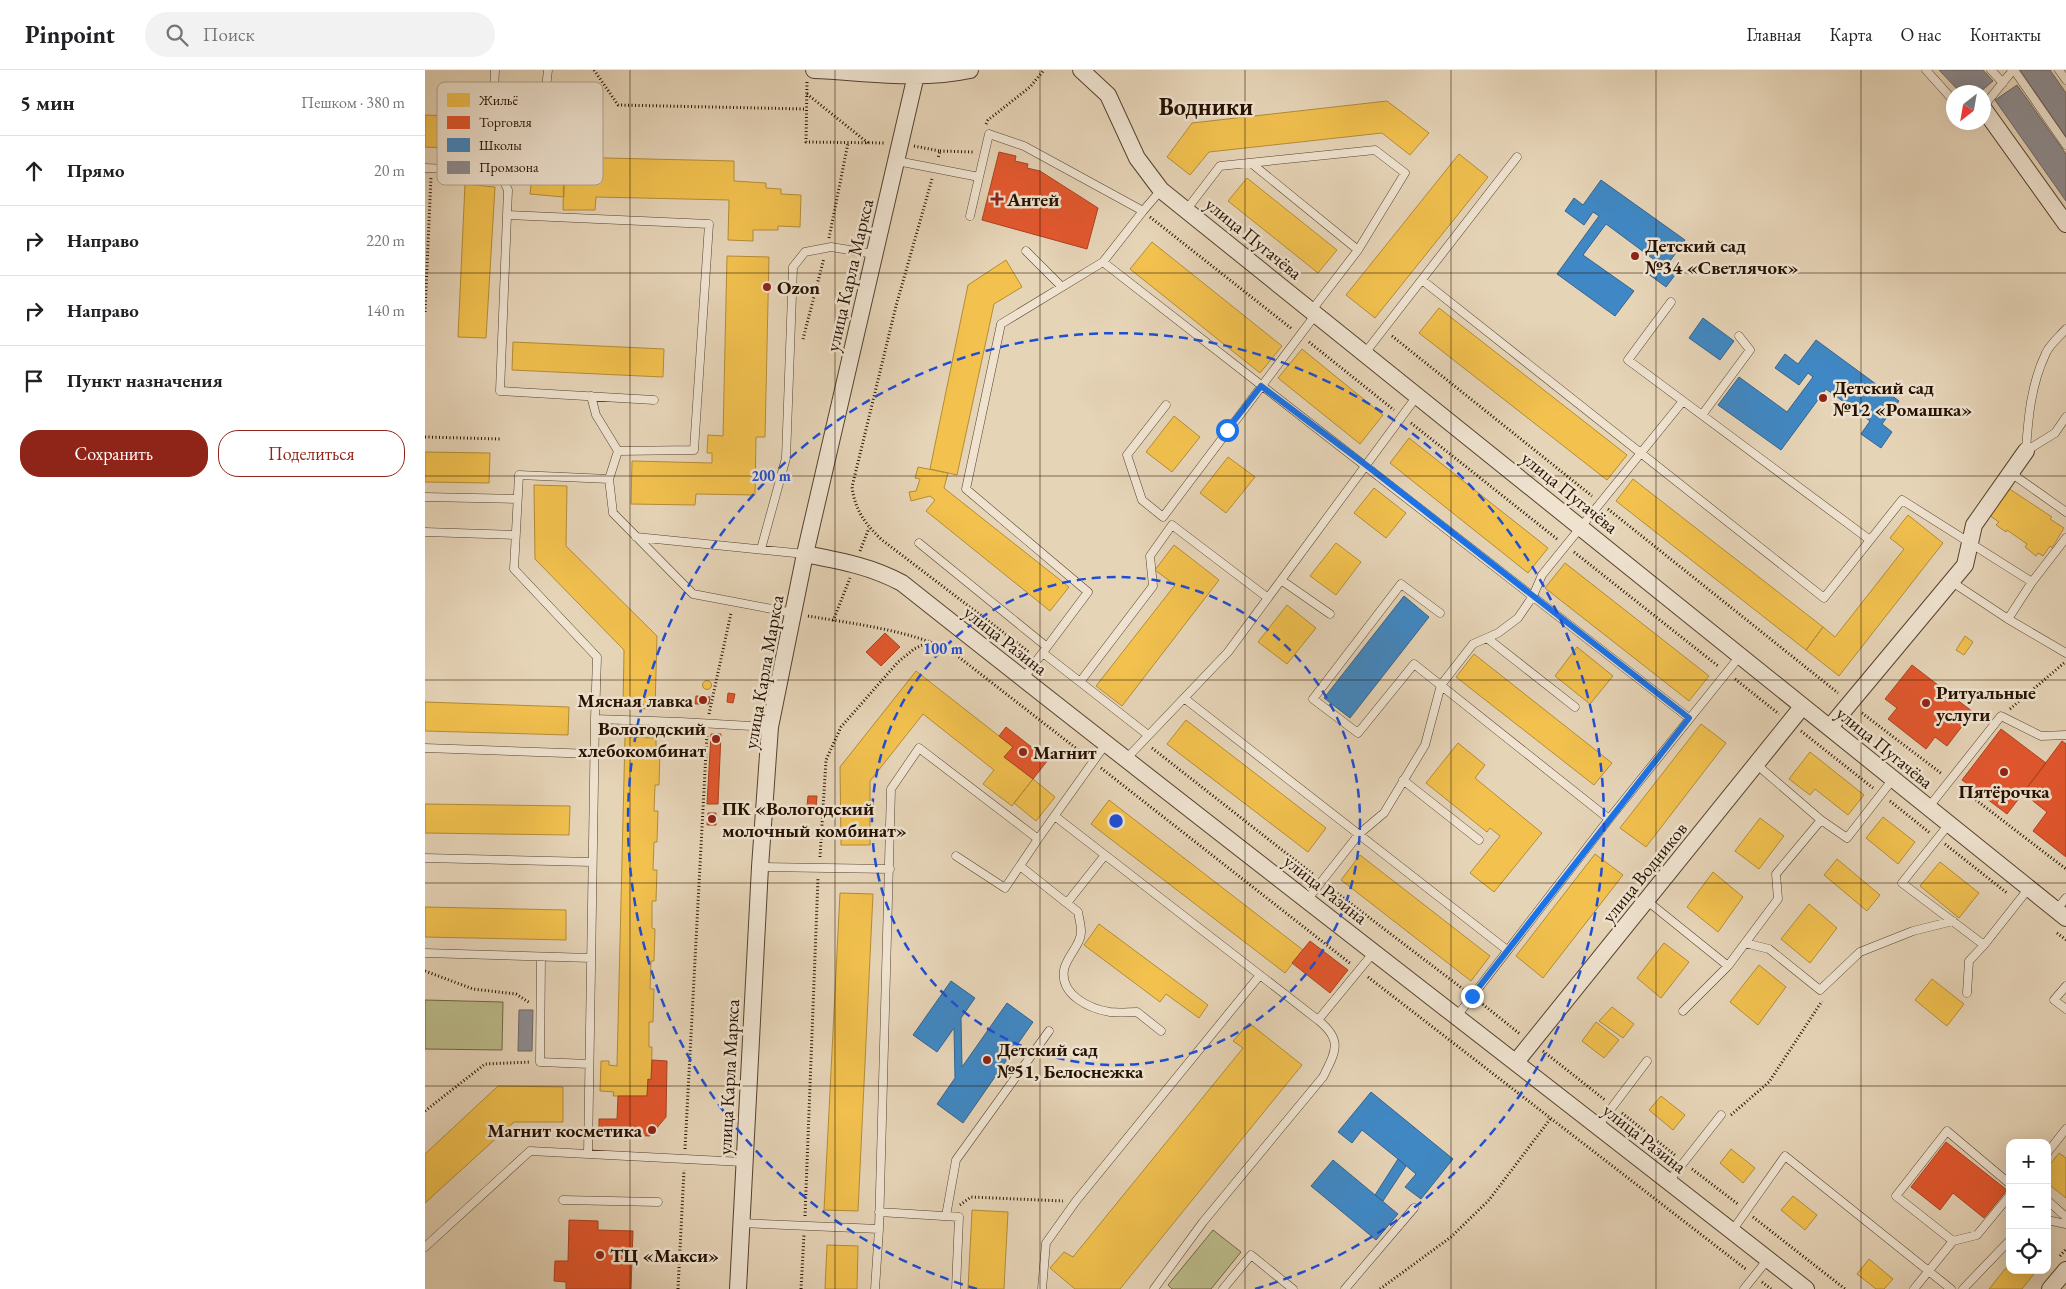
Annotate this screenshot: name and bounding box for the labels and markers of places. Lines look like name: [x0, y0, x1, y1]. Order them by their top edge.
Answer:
place label: Антей: [1006, 187, 1059, 212]
marker: Антей: [991, 193, 1003, 205]
place label: Детский сад №34 «Светлячок»: [1645, 233, 1799, 280]
marker: Детский сад №34 «Светлячок»: [1629, 250, 1641, 262]
place label: Ozon: [777, 275, 820, 300]
marker: Ozon: [761, 281, 773, 293]
place label: Детский сад №12 «Ромашка»: [1833, 375, 1972, 422]
marker: Детский сад №12 «Ромашка»: [1817, 392, 1829, 404]
place label: Ритуальные услуги: [1936, 680, 2036, 727]
place label: Мясная лавка: [577, 688, 694, 713]
marker: Мясная лавка: [697, 694, 709, 706]
marker: Ритуальные услуги: [1920, 697, 1932, 709]
place label: Вологодский хлебокомбинат: [578, 716, 706, 763]
marker: Вологодский хлебокомбинат: [710, 733, 722, 745]
place label: Магнит: [1033, 740, 1097, 765]
marker: Магнит: [1017, 746, 1029, 758]
marker: Пятёрочка: [1998, 766, 2010, 778]
place label: Пятёрочка: [1959, 779, 2050, 804]
place label: ПК «Вологодский молочный комбинат»: [722, 796, 907, 843]
centre of rings: [1107, 812, 1125, 830]
marker: ПК «Вологодский молочный комбинат»: [706, 813, 718, 825]
place label: Детский сад №51, Белоснежка: [997, 1037, 1144, 1084]
marker: Детский сад №51, Белоснежка: [981, 1054, 993, 1066]
place label: Магнит косметика: [487, 1118, 643, 1143]
marker: Магнит косметика: [646, 1124, 658, 1136]
place label: ТЦ «Макси»: [610, 1243, 719, 1268]
marker: ТЦ «Макси»: [594, 1249, 606, 1261]

